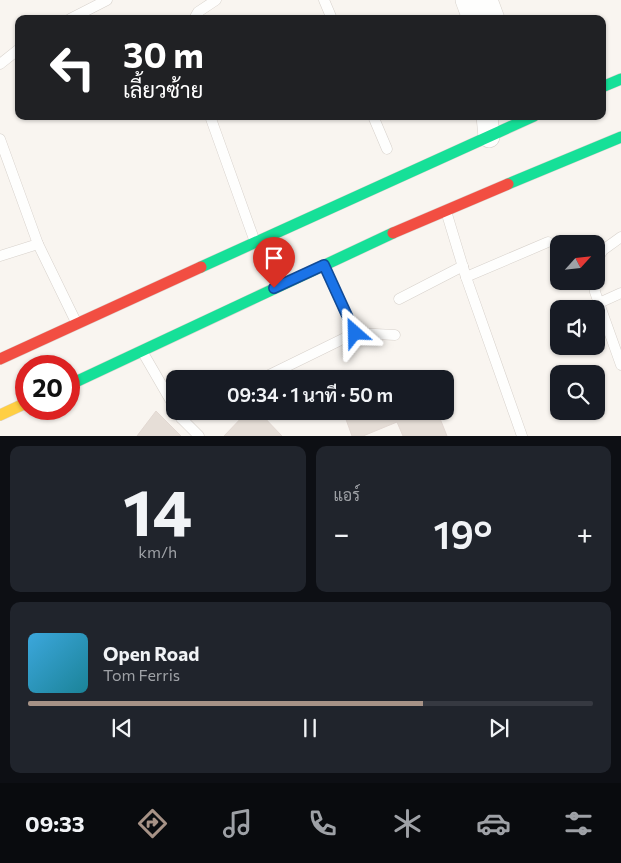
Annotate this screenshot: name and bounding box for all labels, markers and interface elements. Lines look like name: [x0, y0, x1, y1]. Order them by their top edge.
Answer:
text: 30 m: [123, 32, 204, 75]
icon: left: [40, 35, 105, 100]
text: เลี้ยวซ้าย: [123, 76, 203, 103]
north arrow: [550, 235, 605, 290]
map controls: [550, 235, 605, 420]
pin: [253, 237, 295, 288]
icon: arrive: [260, 244, 288, 272]
button: sound: [550, 300, 605, 355]
position arrow: [328, 306, 380, 358]
speed limit sign: 20: [15, 355, 80, 420]
button: search: [550, 365, 605, 420]
text: 09:34 · 1 นาที · 50 m: [227, 383, 393, 406]
text: 14: [123, 470, 192, 549]
text: แอร์: [334, 485, 360, 504]
text: 19°: [434, 510, 492, 557]
text: −: [334, 516, 349, 550]
text: +: [577, 516, 593, 550]
text: km/h: [138, 542, 177, 561]
text: Open Road: [103, 642, 199, 665]
text: Tom Ferris: [103, 665, 180, 684]
icon: previous: [108, 714, 136, 742]
icon: pause: [296, 714, 324, 742]
icon: next: [485, 714, 513, 742]
icon: directions: [135, 806, 170, 841]
icon: music: [220, 806, 255, 841]
icon: phone: [305, 806, 340, 841]
icon: climate: [390, 806, 425, 841]
icon: car: [476, 806, 511, 841]
icon: filters: [561, 806, 596, 841]
text: 09:33: [25, 810, 85, 837]

